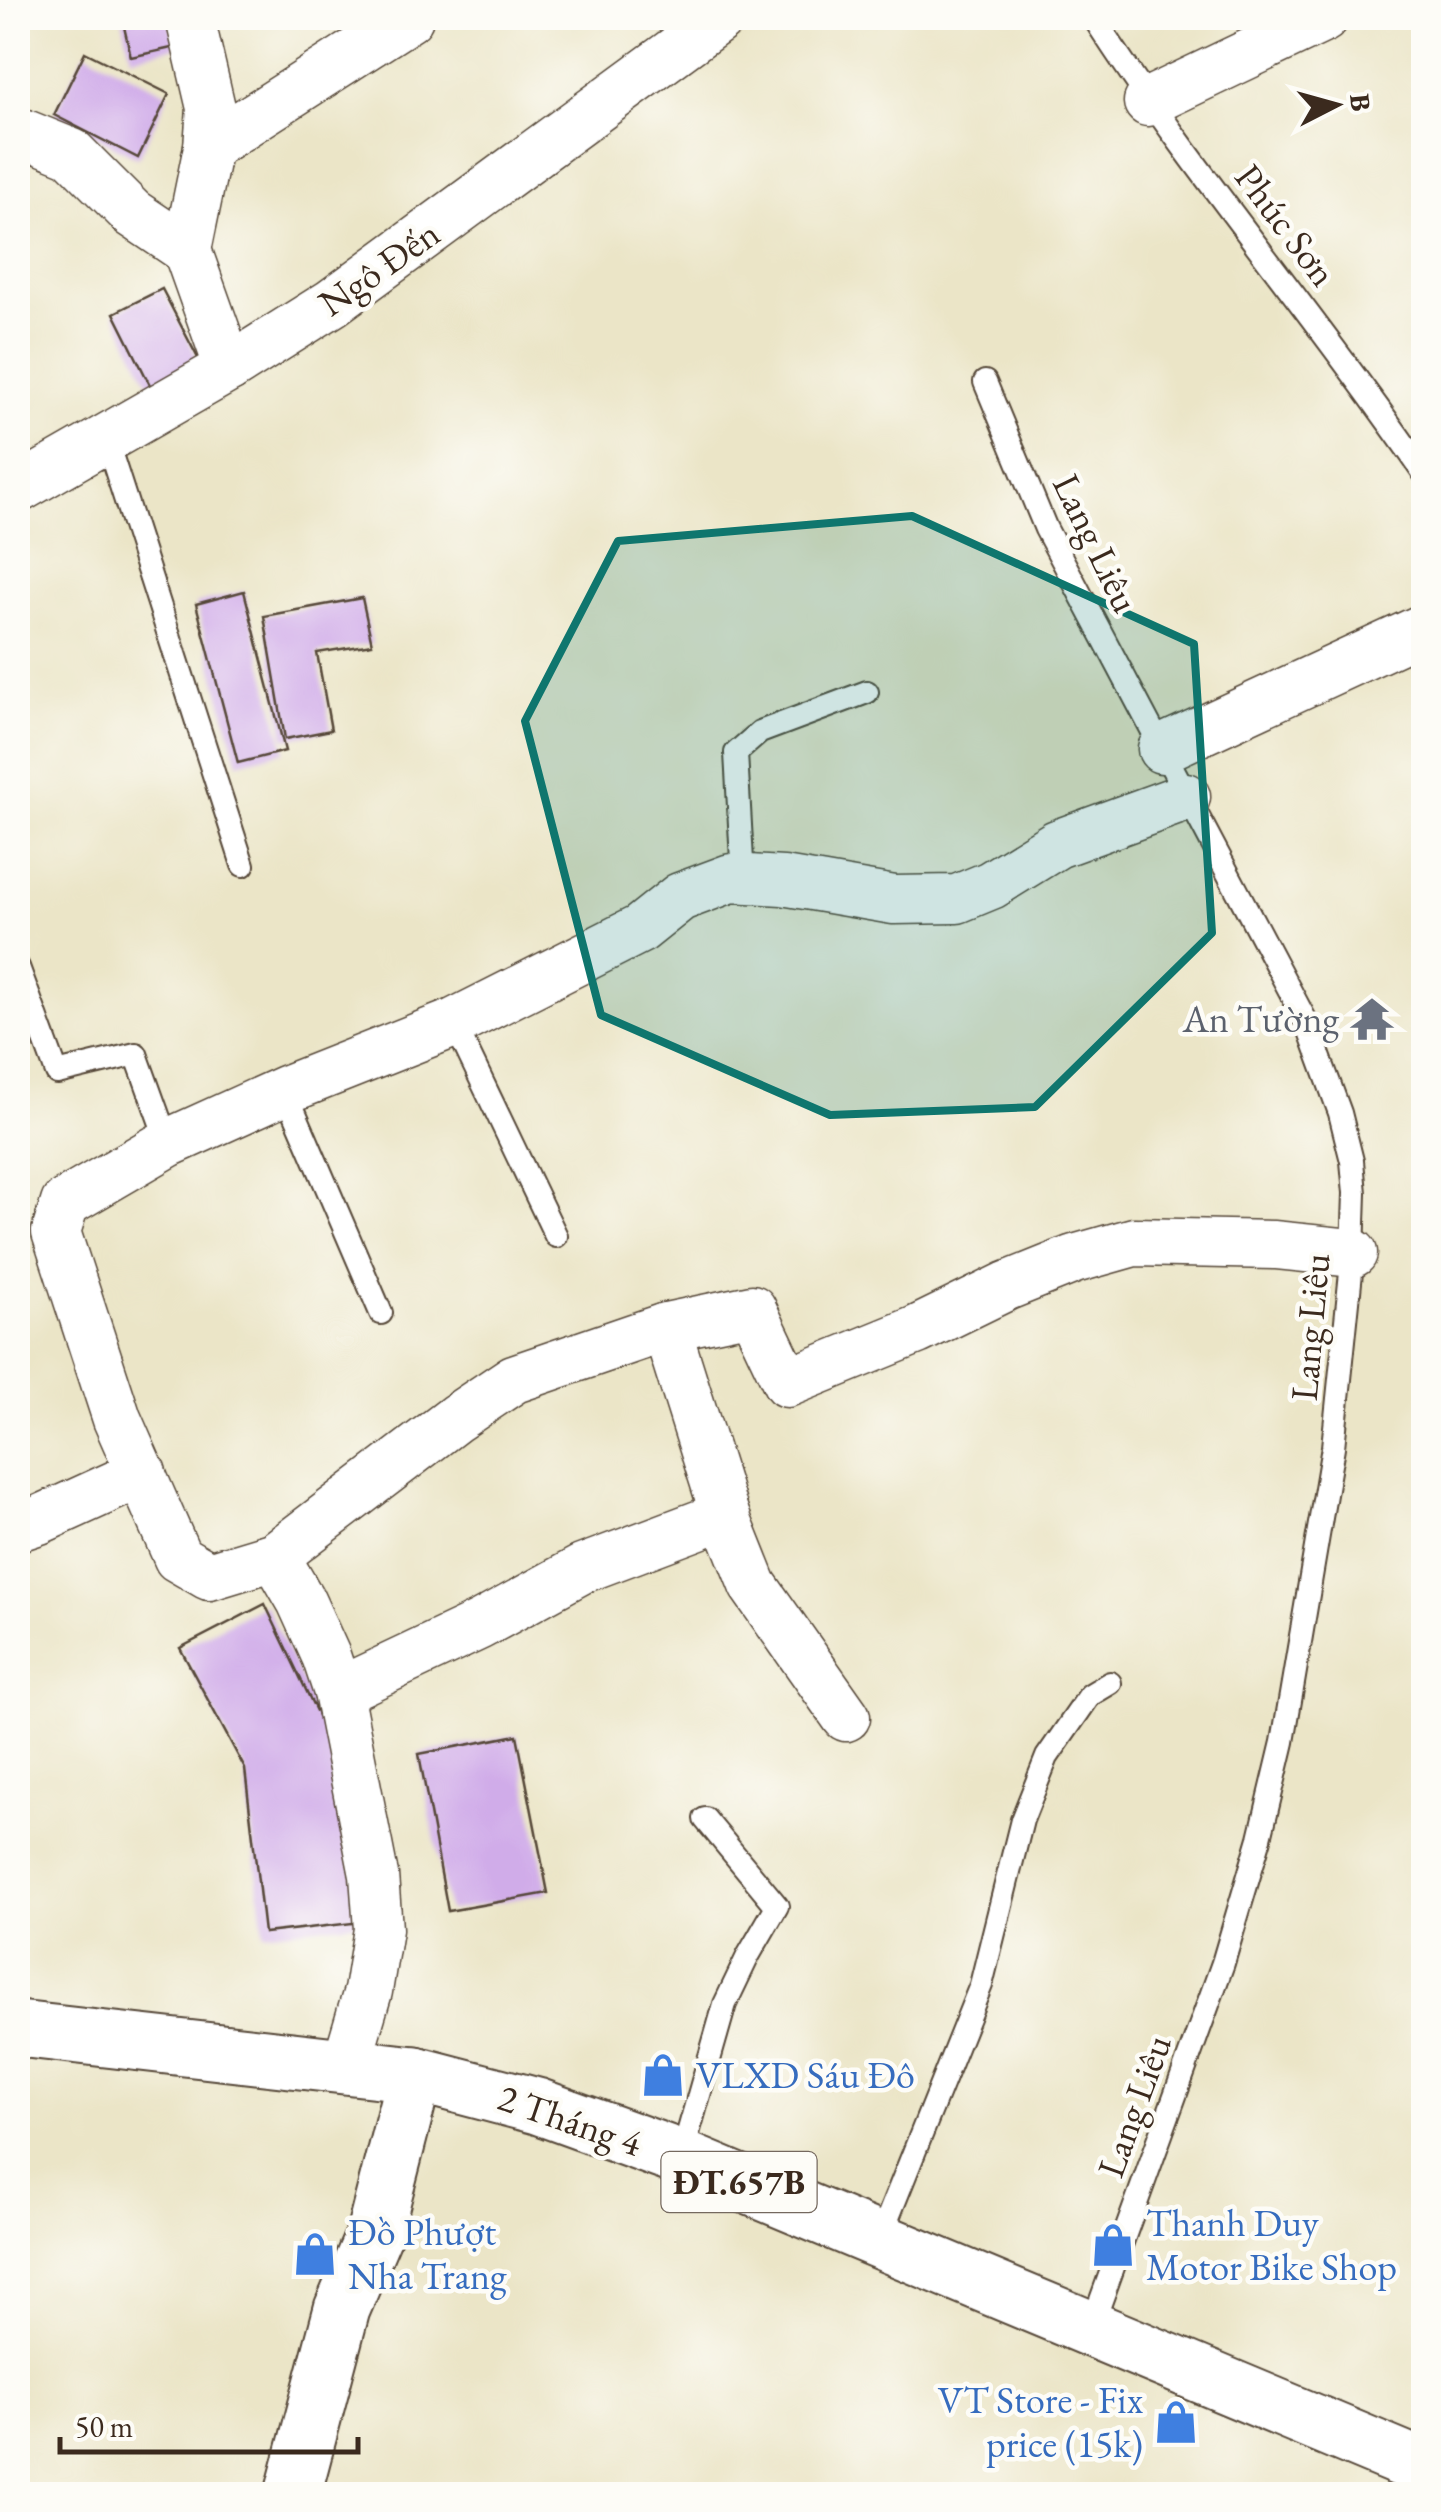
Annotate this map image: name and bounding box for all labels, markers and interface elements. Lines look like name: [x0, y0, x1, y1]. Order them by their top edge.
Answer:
north arrow: [1286, 55, 1386, 155]
text: B: [1342, 92, 1380, 113]
street label: Phúc Sơn: [1225, 154, 1348, 296]
street label: Ngô Đến: [309, 208, 449, 327]
street label: Lang Liêu: [1042, 466, 1151, 620]
place label: An Tường: [1181, 994, 1339, 1043]
temple icon: An Tường: [1348, 995, 1396, 1043]
street label: Lang Liêu: [1279, 1251, 1340, 1403]
street label: Lang Liêu: [1085, 2028, 1182, 2184]
place label: VLXD Sáu Đô: [696, 2050, 915, 2099]
shop icon: VLXD Sáu Đô: [639, 2051, 687, 2099]
street label: 2 Tháng 4: [492, 2072, 649, 2167]
road number: ĐT.657B: [662, 2152, 816, 2212]
place label: Thanh Duy Motor Bike Shop: [1146, 2198, 1397, 2291]
place label: Đồ Phượt Nha Trang: [348, 2207, 507, 2300]
shop icon: Thanh Duy Motor Bike Shop: [1089, 2221, 1137, 2269]
shop icon: Đồ Phượt Nha Trang: [291, 2230, 339, 2278]
place label: VT Store - Fix price (15k): [938, 2375, 1144, 2468]
scale bar: [60, 2392, 358, 2454]
shop icon: VT Store - Fix price (15k): [1152, 2398, 1200, 2446]
text: 50 m: [75, 2407, 133, 2446]

